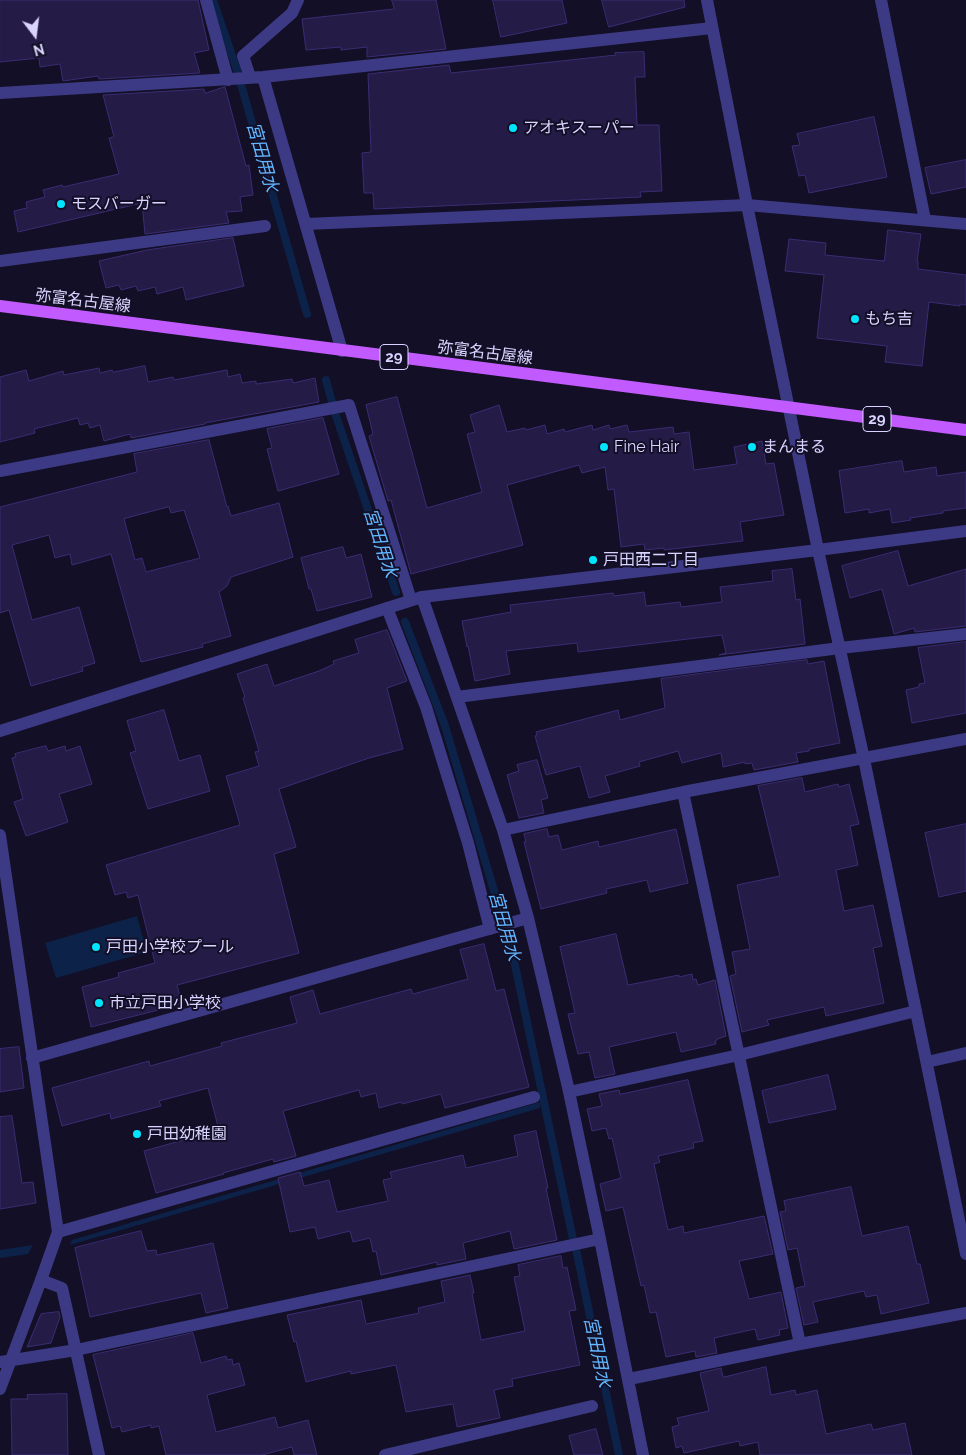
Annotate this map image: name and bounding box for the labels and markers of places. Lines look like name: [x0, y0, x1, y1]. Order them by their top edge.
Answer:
place label: アオキスーパー: [523, 118, 635, 138]
marker: アオキスーパー: [507, 122, 519, 134]
place label: モスバーガー: [71, 194, 167, 214]
marker: モスバーガー: [55, 198, 67, 210]
place label: もち吉: [865, 309, 913, 329]
marker: もち吉: [849, 313, 861, 325]
place label: Fine Hair: [614, 437, 679, 457]
place label: まんまる: [762, 437, 826, 457]
marker: Fine Hair: [598, 441, 610, 453]
marker: まんまる: [746, 441, 758, 453]
place label: 戸田西二丁目: [603, 550, 699, 570]
marker: 戸田西二丁目: [587, 554, 599, 566]
place label: 戸田小学校プール: [106, 937, 234, 957]
marker: 戸田小学校プール: [90, 941, 102, 953]
place label: 市立戸田小学校: [109, 993, 221, 1013]
marker: 市立戸田小学校: [93, 997, 105, 1009]
place label: 戸田幼稚園: [147, 1124, 227, 1144]
marker: 戸田幼稚園: [131, 1128, 143, 1140]

